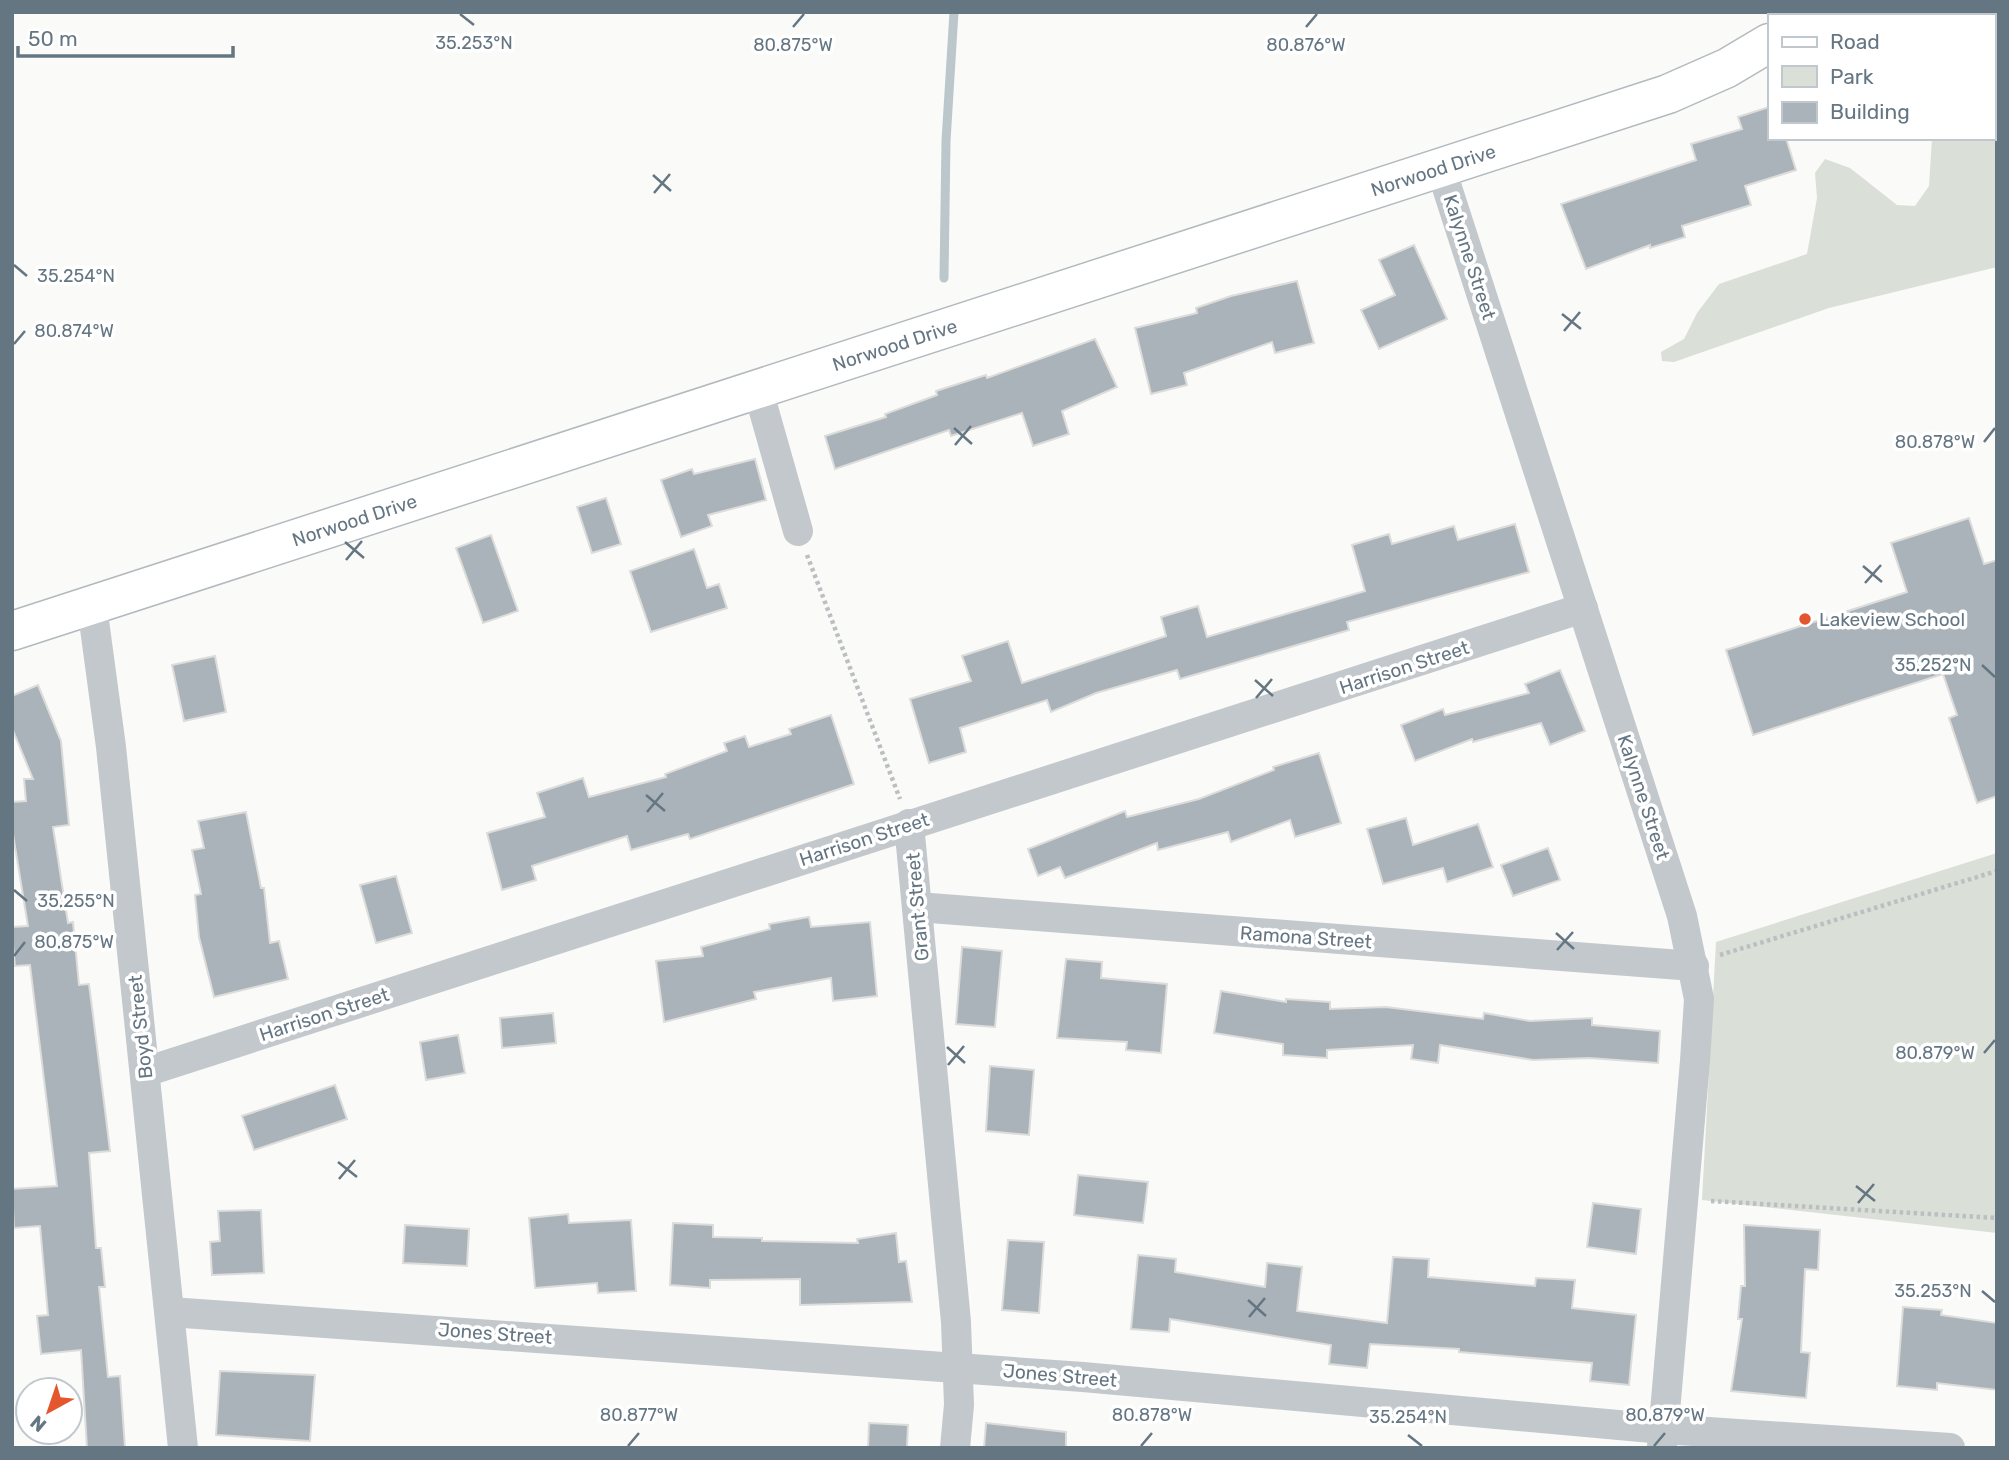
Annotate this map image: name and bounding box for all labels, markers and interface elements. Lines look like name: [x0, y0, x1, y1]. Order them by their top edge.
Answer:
scale bar: [18, 14, 233, 58]
legend: [1768, 14, 1995, 140]
text: 50 m: [28, 26, 78, 51]
text: Road: [1830, 29, 1880, 54]
text: 35.253°N: [435, 32, 513, 54]
text: 80.875°W: [753, 34, 833, 56]
text: 80.876°W: [1266, 34, 1346, 56]
text: Park: [1830, 64, 1874, 89]
text: Building: [1830, 99, 1910, 124]
street label: Norwood Drive: [1368, 140, 1499, 202]
street label: Kalynne Street: [1438, 192, 1501, 323]
text: 35.254°N: [37, 265, 115, 287]
street label: Norwood Drive: [830, 314, 960, 376]
text: 80.874°W: [34, 320, 114, 342]
text: 80.878°W: [1895, 431, 1975, 453]
street label: Norwood Drive: [289, 489, 420, 551]
place label: Lakeview School: [1819, 608, 1965, 631]
marker: Lakeview School: [1797, 611, 1813, 627]
street label: Harrison Street: [1337, 636, 1472, 699]
text: 35.252°N: [1894, 654, 1972, 676]
street label: Kalynne Street: [1612, 732, 1675, 863]
street label: Harrison Street: [797, 808, 932, 871]
street label: Grant Street: [901, 851, 934, 962]
text: 35.255°N: [37, 890, 115, 912]
street label: Ramona Street: [1239, 921, 1373, 954]
text: 80.875°W: [34, 931, 114, 953]
street label: Boyd Street: [124, 973, 157, 1080]
street label: Harrison Street: [257, 983, 392, 1046]
text: 80.879°W: [1895, 1042, 1975, 1064]
text: 35.253°N: [1894, 1280, 1972, 1302]
street label: Jones Street: [437, 1318, 553, 1349]
street label: Jones Street: [1002, 1359, 1118, 1392]
north arrow: [14, 1376, 84, 1446]
text: 80.877°W: [600, 1404, 678, 1426]
text: 80.878°W: [1112, 1404, 1192, 1426]
text: 80.879°W: [1625, 1404, 1705, 1426]
text: 35.254°N: [1369, 1406, 1447, 1428]
text: N: [26, 1410, 51, 1437]

